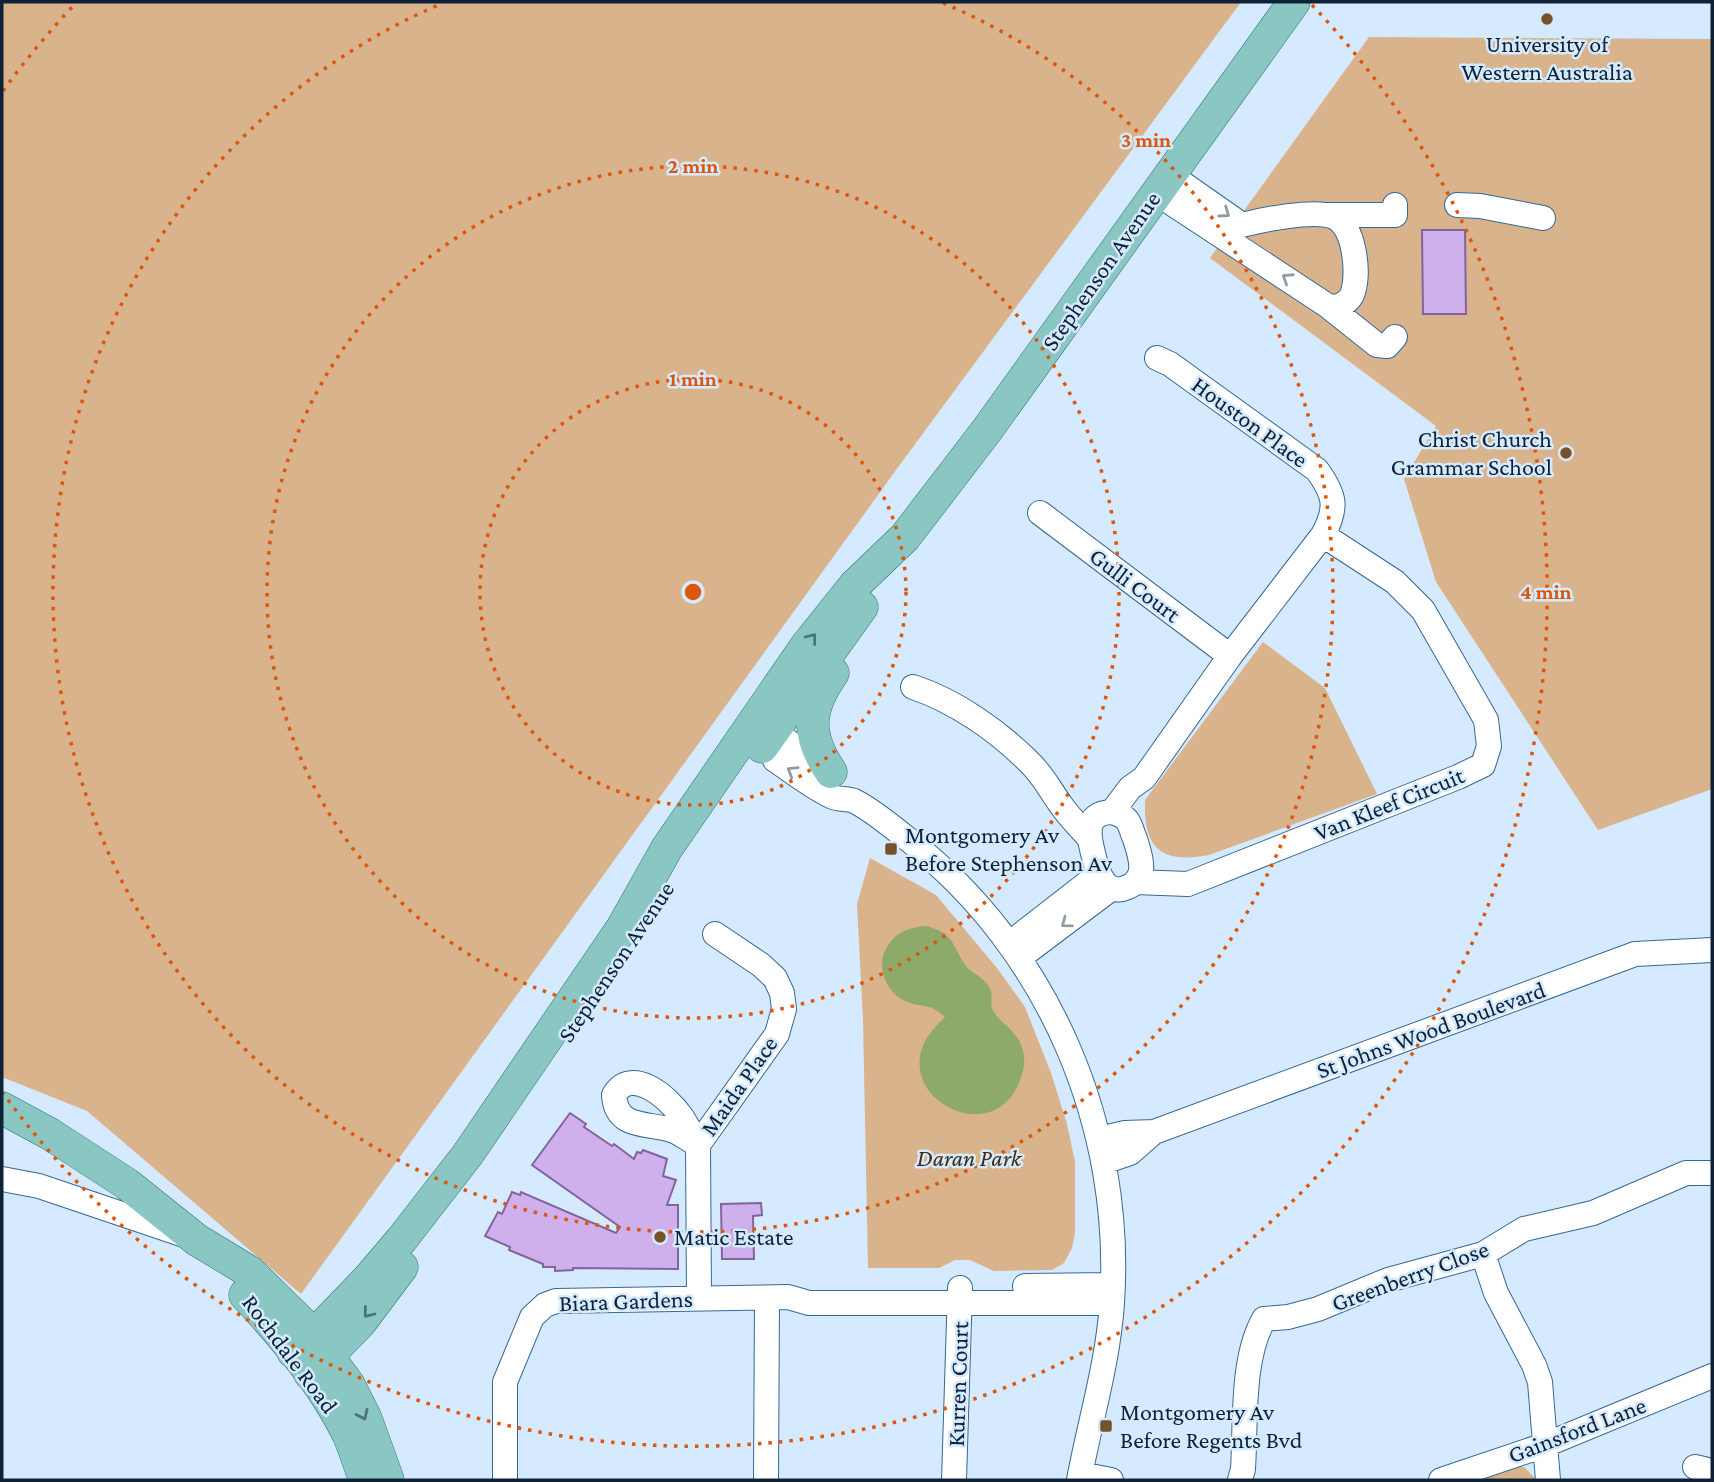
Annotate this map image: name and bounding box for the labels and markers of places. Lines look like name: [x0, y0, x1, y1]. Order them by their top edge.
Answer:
marker: University of Western Australia: [1539, 11, 1555, 27]
place label: University of Western Australia: [1461, 30, 1633, 85]
place label: Christ Church Grammar School: [1391, 425, 1552, 480]
marker: Christ Church Grammar School: [1558, 445, 1574, 461]
centre of rings: [681, 580, 705, 604]
place label: Montgomery Av Before Stephenson Av: [905, 821, 1113, 876]
marker: Montgomery Av Before Stephenson Av: [883, 841, 899, 857]
place label: Matic Estate: [674, 1223, 793, 1250]
marker: Matic Estate: [652, 1229, 668, 1245]
place label: Montgomery Av Before Regents Bvd: [1120, 1398, 1303, 1453]
marker: Montgomery Av Before Regents Bvd: [1098, 1418, 1114, 1434]

